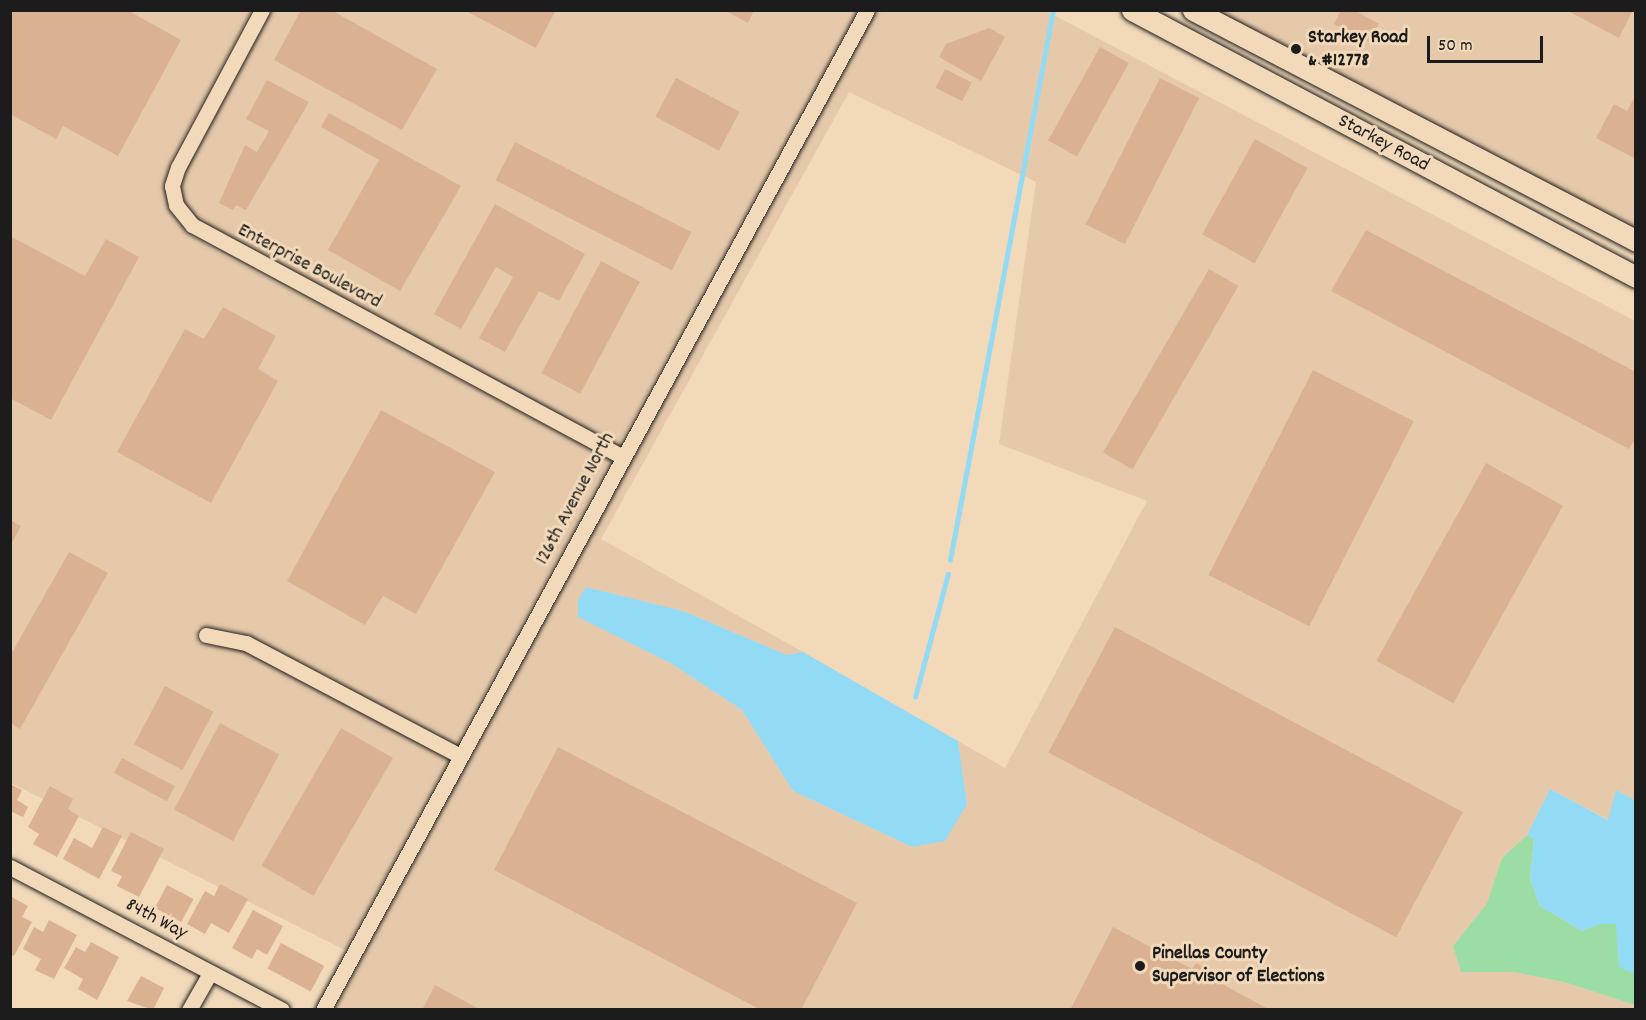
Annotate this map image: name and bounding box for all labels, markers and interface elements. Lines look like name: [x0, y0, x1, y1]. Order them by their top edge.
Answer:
scale bar: [1430, 24, 1546, 62]
place label: Starkey Road & #12778: [1308, 26, 1408, 73]
text: 50 m: [1438, 34, 1473, 59]
marker: Starkey Road & #12778: [1289, 42, 1303, 56]
street label: Starkey Road: [1333, 110, 1433, 178]
street label: Enterprise Boulevard: [233, 219, 385, 315]
street label: 126th Avenue North: [531, 429, 621, 569]
street label: 84th Way: [121, 894, 191, 946]
place label: Pinellas County Supervisor of Elections: [1152, 942, 1325, 989]
marker: Pinellas County Supervisor of Elections: [1133, 959, 1147, 973]

